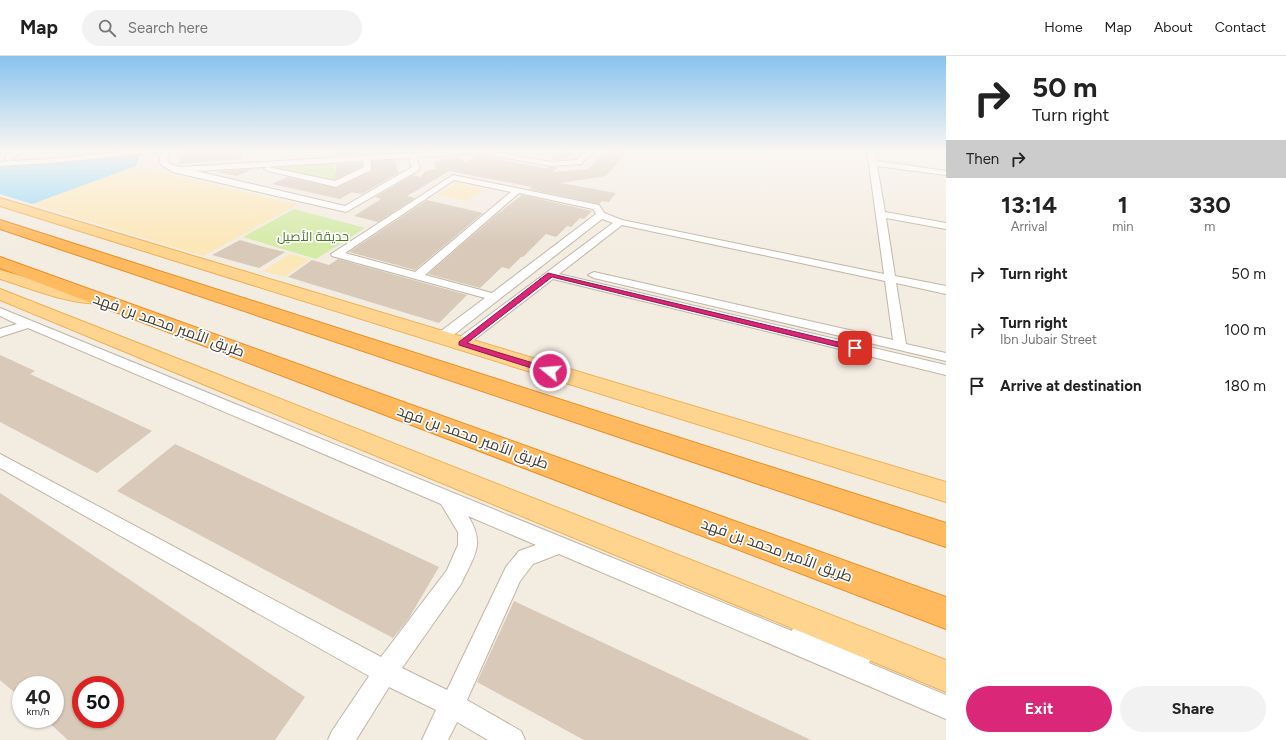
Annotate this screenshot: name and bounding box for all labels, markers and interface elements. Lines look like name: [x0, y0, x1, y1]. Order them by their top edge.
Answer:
search box: [82, 10, 362, 46]
text: Map: [20, 16, 58, 39]
icon: search: [96, 17, 118, 39]
text: Search here: [128, 19, 208, 37]
text: Home: [1044, 19, 1083, 36]
text: Map: [1105, 19, 1132, 36]
text: About: [1154, 19, 1193, 36]
text: Contact: [1215, 19, 1266, 36]
text: 50 m: [1032, 70, 1098, 104]
icon: right: [966, 72, 1018, 124]
text: Turn right: [1032, 104, 1109, 126]
icon: right: [1007, 148, 1029, 170]
text: Then: [966, 150, 999, 168]
text: 13:14: [1001, 190, 1057, 219]
text: 1: [1118, 190, 1128, 219]
text: 330: [1189, 190, 1231, 219]
text: Arrival: [1011, 219, 1047, 234]
text: min: [1112, 219, 1134, 234]
text: m: [1204, 219, 1215, 234]
park label: حديقة الأصيل: [277, 229, 349, 244]
icon: right: [966, 263, 988, 285]
text: Turn right: [1000, 265, 1068, 283]
text: 50 m: [1231, 265, 1266, 283]
street label: طريق الأمير محمد بن فهد: [91, 289, 247, 362]
text: Turn right: [1000, 314, 1068, 332]
icon: right: [966, 319, 988, 341]
text: 100 m: [1224, 321, 1266, 339]
pin: [838, 331, 872, 365]
text: Ibn Jubair Street: [1000, 332, 1097, 347]
icon: arrive: [844, 337, 866, 359]
position arrow: [529, 350, 571, 392]
icon: arrive: [966, 375, 988, 397]
text: Arrive at destination: [1000, 377, 1141, 395]
text: 180 m: [1225, 377, 1266, 395]
street label: طريق الأمير محمد بن فهد: [395, 401, 551, 474]
street label: طريق الأمير محمد بن فهد: [699, 514, 855, 587]
speed limit sign: 50: [72, 676, 124, 728]
text: 40: [25, 685, 51, 709]
button: Exit: [966, 686, 1112, 732]
button: Share: [1120, 686, 1266, 732]
text: km/h: [27, 705, 49, 718]

